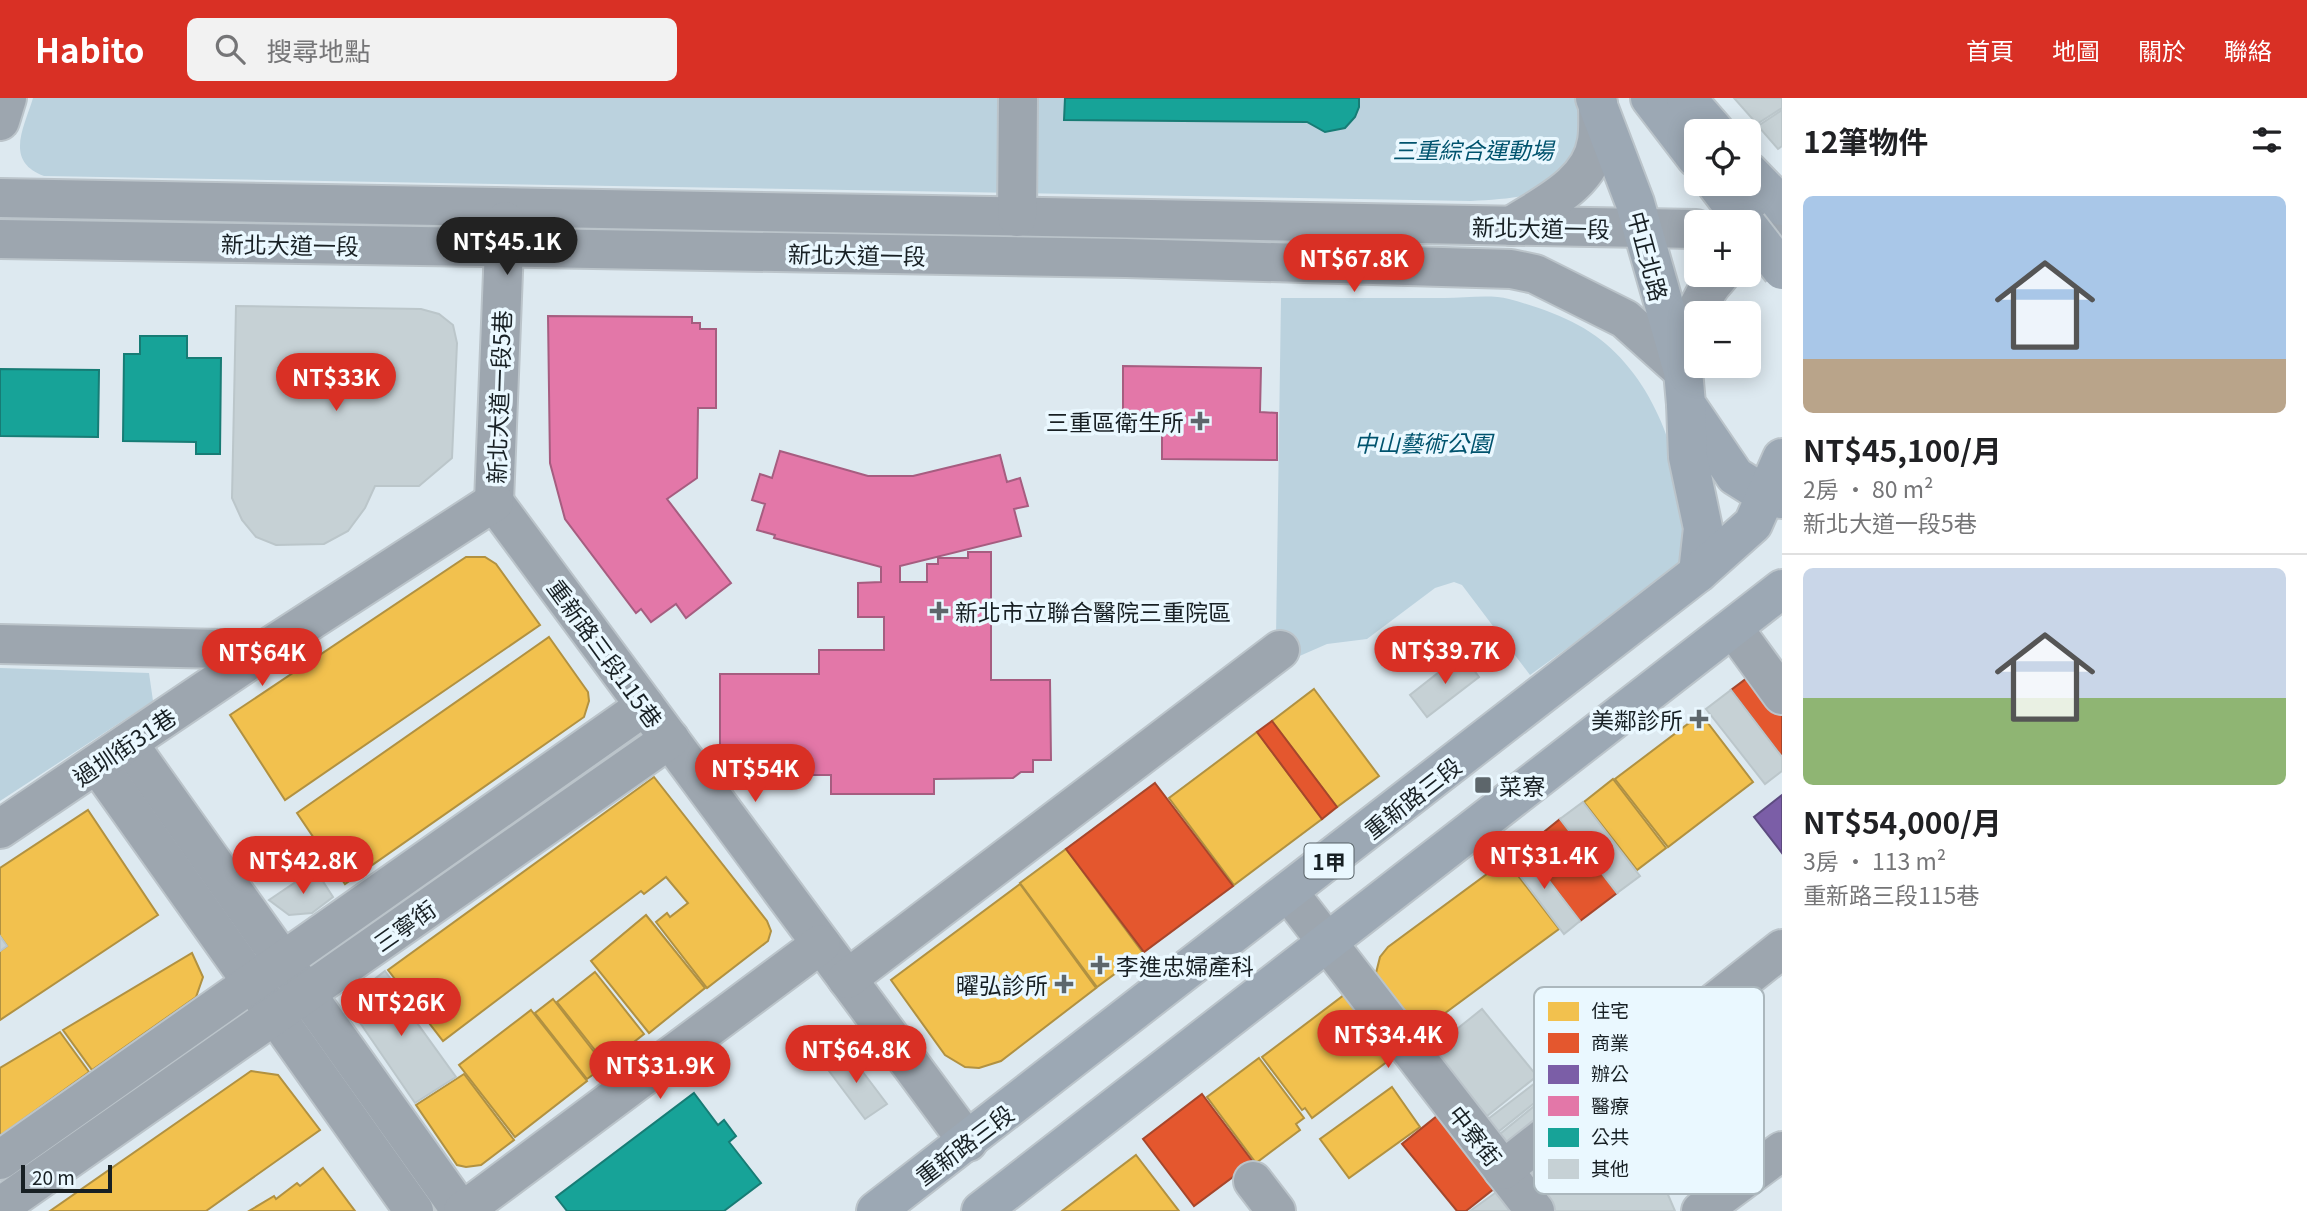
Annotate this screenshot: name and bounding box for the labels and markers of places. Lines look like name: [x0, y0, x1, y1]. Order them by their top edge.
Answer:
pin: NT$45.1K: [435, 218, 579, 277]
pin: NT$67.8K: [1282, 234, 1426, 294]
pin: NT$33K: [279, 354, 393, 413]
place label: 三重區衛生所: [1046, 404, 1184, 438]
marker: 三重區衛生所: [1190, 411, 1210, 431]
place label: 新北市立聯合醫院三重院區: [955, 594, 1231, 628]
marker: 新北市立聯合醫院三重院區: [929, 601, 949, 621]
pin: NT$39.7K: [1373, 626, 1517, 686]
pin: NT$64K: [205, 628, 319, 688]
place label: 美鄰診所: [1591, 702, 1683, 736]
marker: 美鄰診所: [1689, 709, 1709, 729]
pin: NT$54K: [698, 744, 812, 804]
place label: 菜寮: [1499, 768, 1545, 802]
marker: 菜寮: [1473, 775, 1493, 795]
pin: NT$31.4K: [1472, 832, 1616, 891]
pin: NT$42.8K: [231, 836, 375, 896]
place label: 李進忠婦產科: [1116, 948, 1254, 982]
marker: 李進忠婦產科: [1090, 955, 1110, 975]
place label: 曜弘診所: [956, 967, 1048, 1001]
marker: 曜弘診所: [1054, 974, 1074, 994]
pin: NT$26K: [344, 978, 458, 1038]
pin: NT$34.4K: [1316, 1010, 1460, 1070]
pin: NT$64.8K: [784, 1026, 928, 1085]
pin: NT$31.9K: [588, 1042, 732, 1101]

